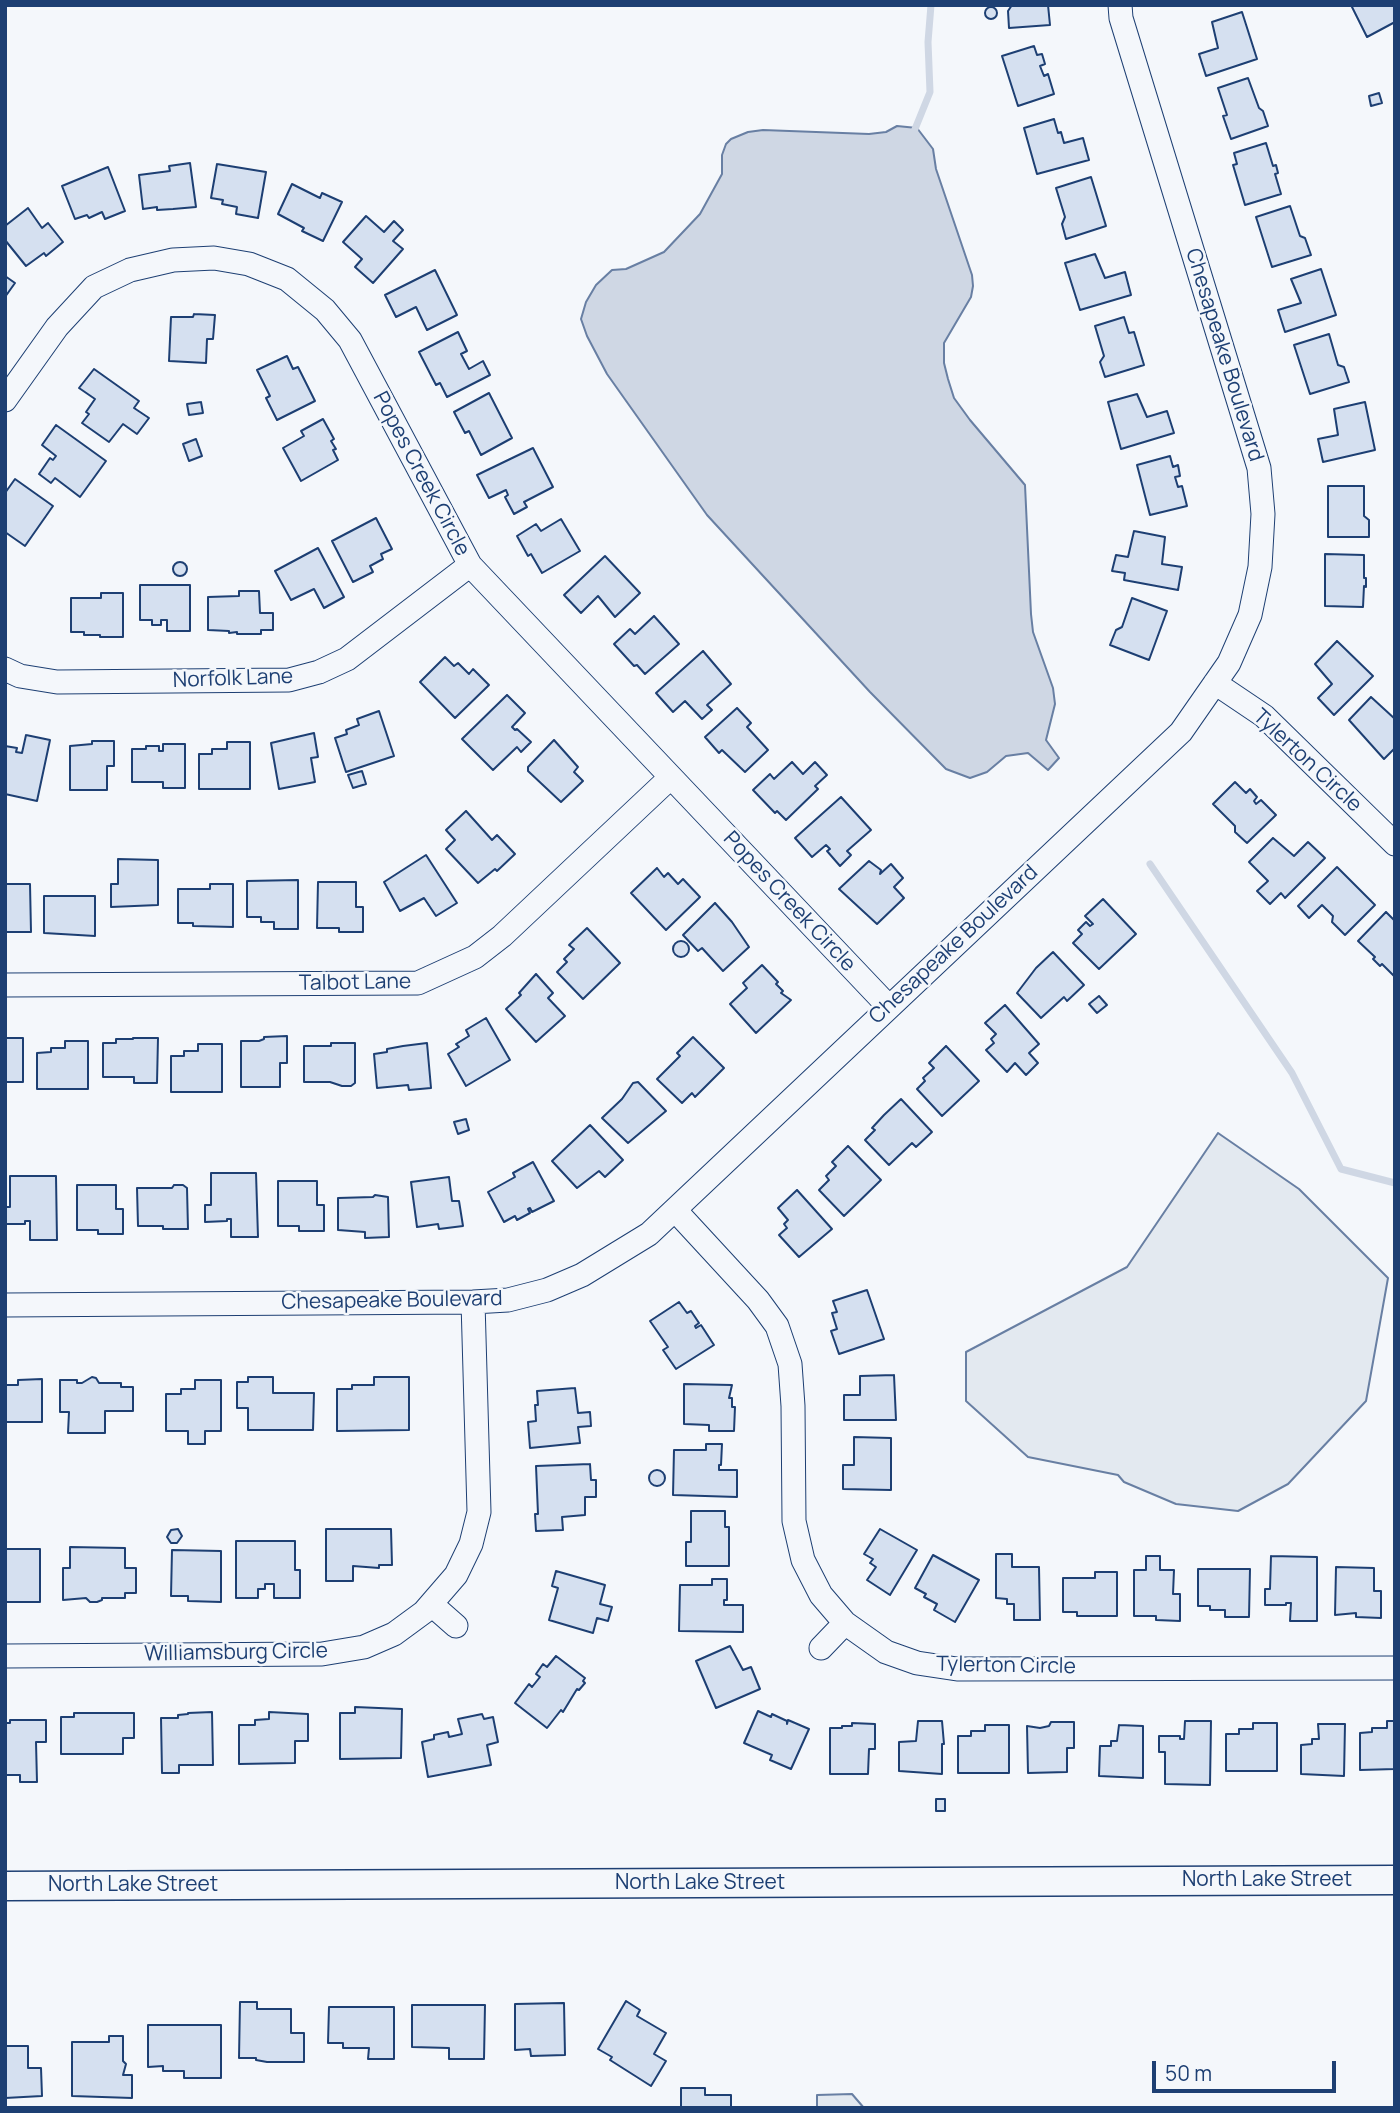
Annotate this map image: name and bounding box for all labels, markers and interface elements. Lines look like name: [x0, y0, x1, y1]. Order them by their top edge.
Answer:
street label: Chesapeake Boulevard: [1180, 245, 1268, 465]
street label: Popes Creek Circle: [367, 388, 475, 560]
street label: Norfolk Lane: [172, 664, 294, 694]
street label: Tylerton Circle: [1247, 704, 1367, 818]
street label: Popes Creek Circle: [718, 827, 860, 977]
street label: Chesapeake Boulevard: [864, 860, 1044, 1030]
street label: Talbot Lane: [299, 969, 411, 997]
street label: Chesapeake Boulevard: [281, 1286, 503, 1316]
street label: Williamsburg Circle: [144, 1639, 328, 1667]
street label: Tylerton Circle: [936, 1652, 1076, 1680]
street label: North Lake Street: [1182, 1867, 1352, 1893]
street label: North Lake Street: [615, 1870, 785, 1896]
street label: North Lake Street: [48, 1872, 218, 1898]
scale bar: [1155, 2046, 1339, 2090]
text: 50 m: [1165, 2059, 1212, 2087]

